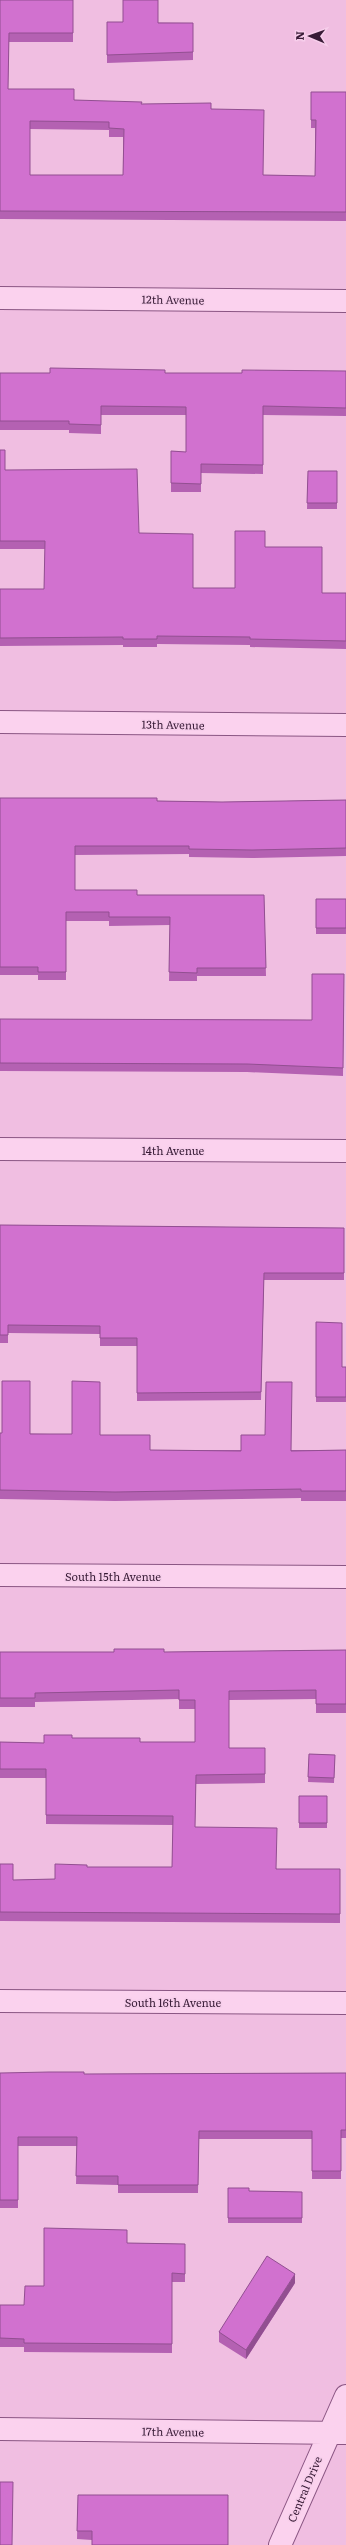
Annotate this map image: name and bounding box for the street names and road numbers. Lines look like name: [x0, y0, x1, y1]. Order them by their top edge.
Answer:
street label: 12th Avenue: [142, 290, 205, 308]
street label: 13th Avenue: [141, 715, 205, 733]
street label: 14th Avenue: [142, 1142, 205, 1158]
street label: South 15th Avenue: [65, 1568, 161, 1584]
street label: South 16th Avenue: [125, 1994, 222, 2010]
street label: 17th Avenue: [142, 2422, 205, 2440]
street label: Central Drive: [283, 2453, 325, 2525]

